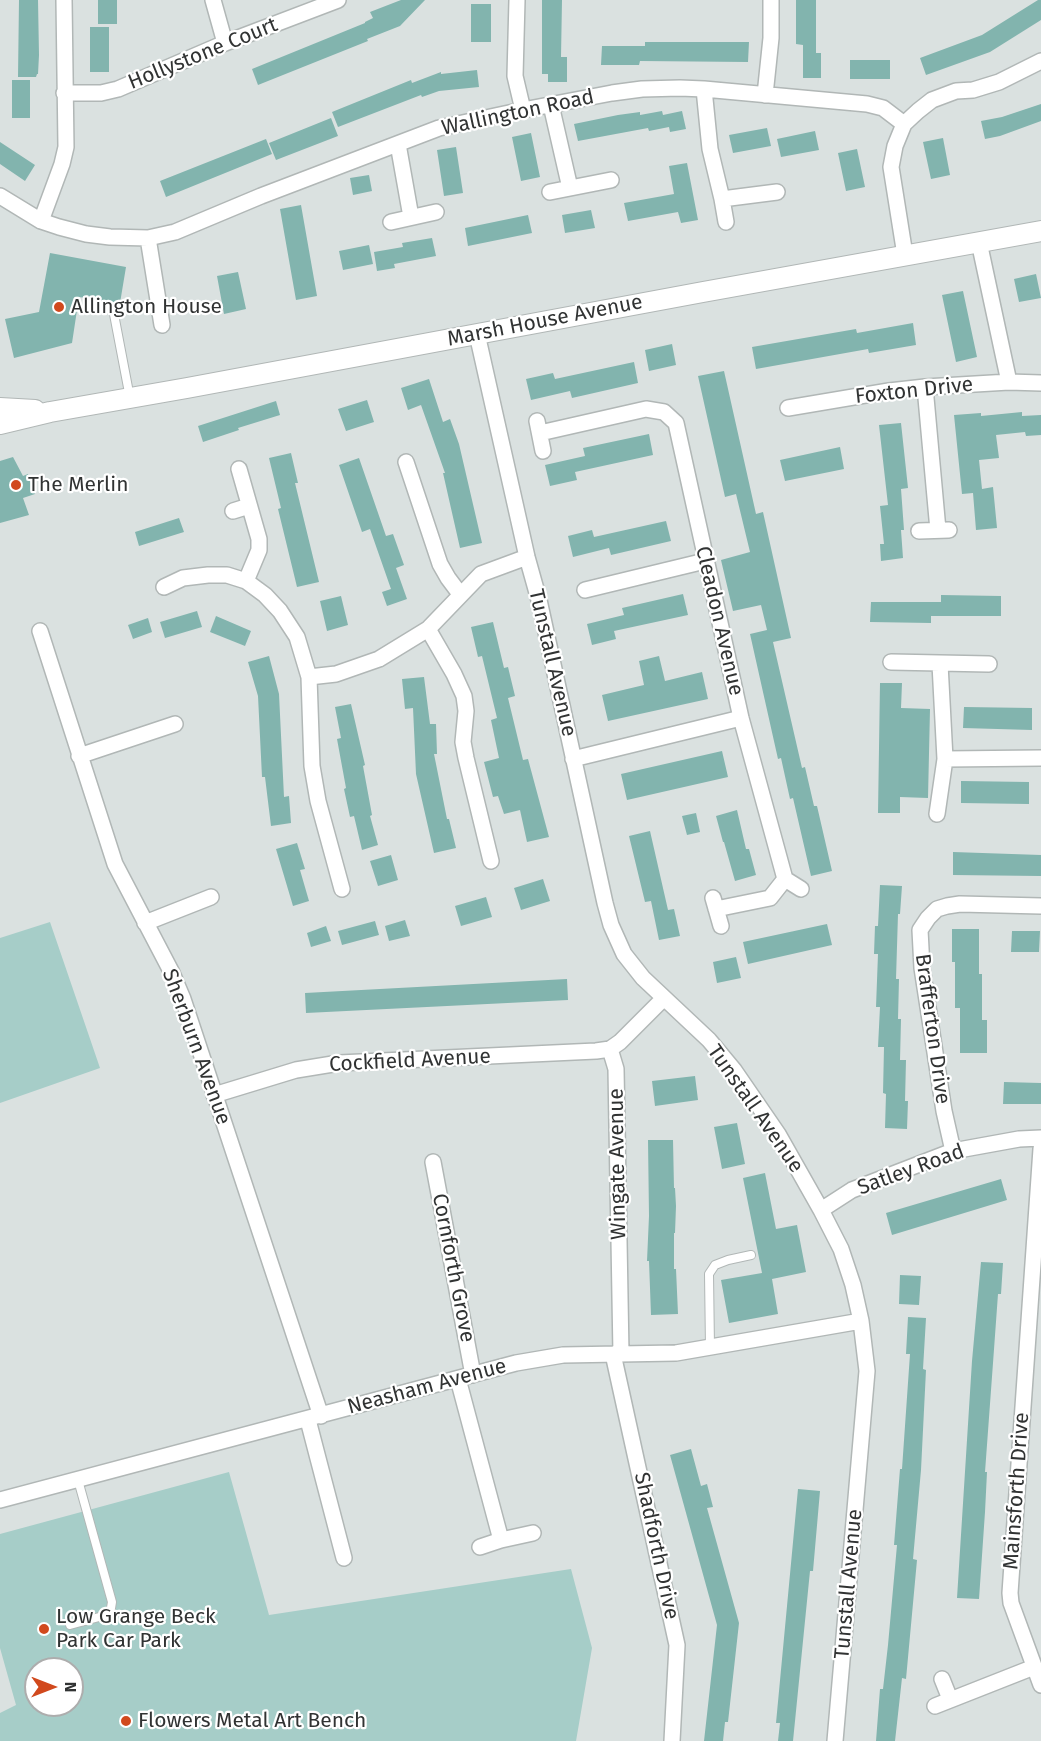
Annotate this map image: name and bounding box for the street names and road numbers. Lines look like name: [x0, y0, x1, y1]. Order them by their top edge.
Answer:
street label: Hollystone Court: [125, 13, 281, 95]
street label: Wallington Road: [439, 85, 597, 141]
street label: Marsh House Avenue: [445, 290, 645, 352]
street label: Foxton Drive: [854, 372, 974, 410]
street label: Cleadon Avenue: [690, 544, 748, 698]
street label: Tunstall Avenue: [523, 587, 581, 739]
street label: Brafferton Drive: [909, 952, 955, 1106]
street label: Sherburn Avenue: [156, 966, 236, 1128]
street label: Tunstall Avenue: [701, 1040, 809, 1178]
street label: Cockfield Avenue: [329, 1044, 491, 1078]
street label: Wingate Avenue: [604, 1088, 632, 1240]
street label: Satley Road: [854, 1139, 968, 1201]
street label: Cornforth Grove: [426, 1191, 480, 1345]
street label: Neasham Avenue: [345, 1354, 509, 1420]
street label: Mainsforth Drive: [999, 1411, 1035, 1571]
street label: Shadforth Drive: [628, 1470, 684, 1622]
street label: Tunstall Avenue: [830, 1508, 868, 1660]

